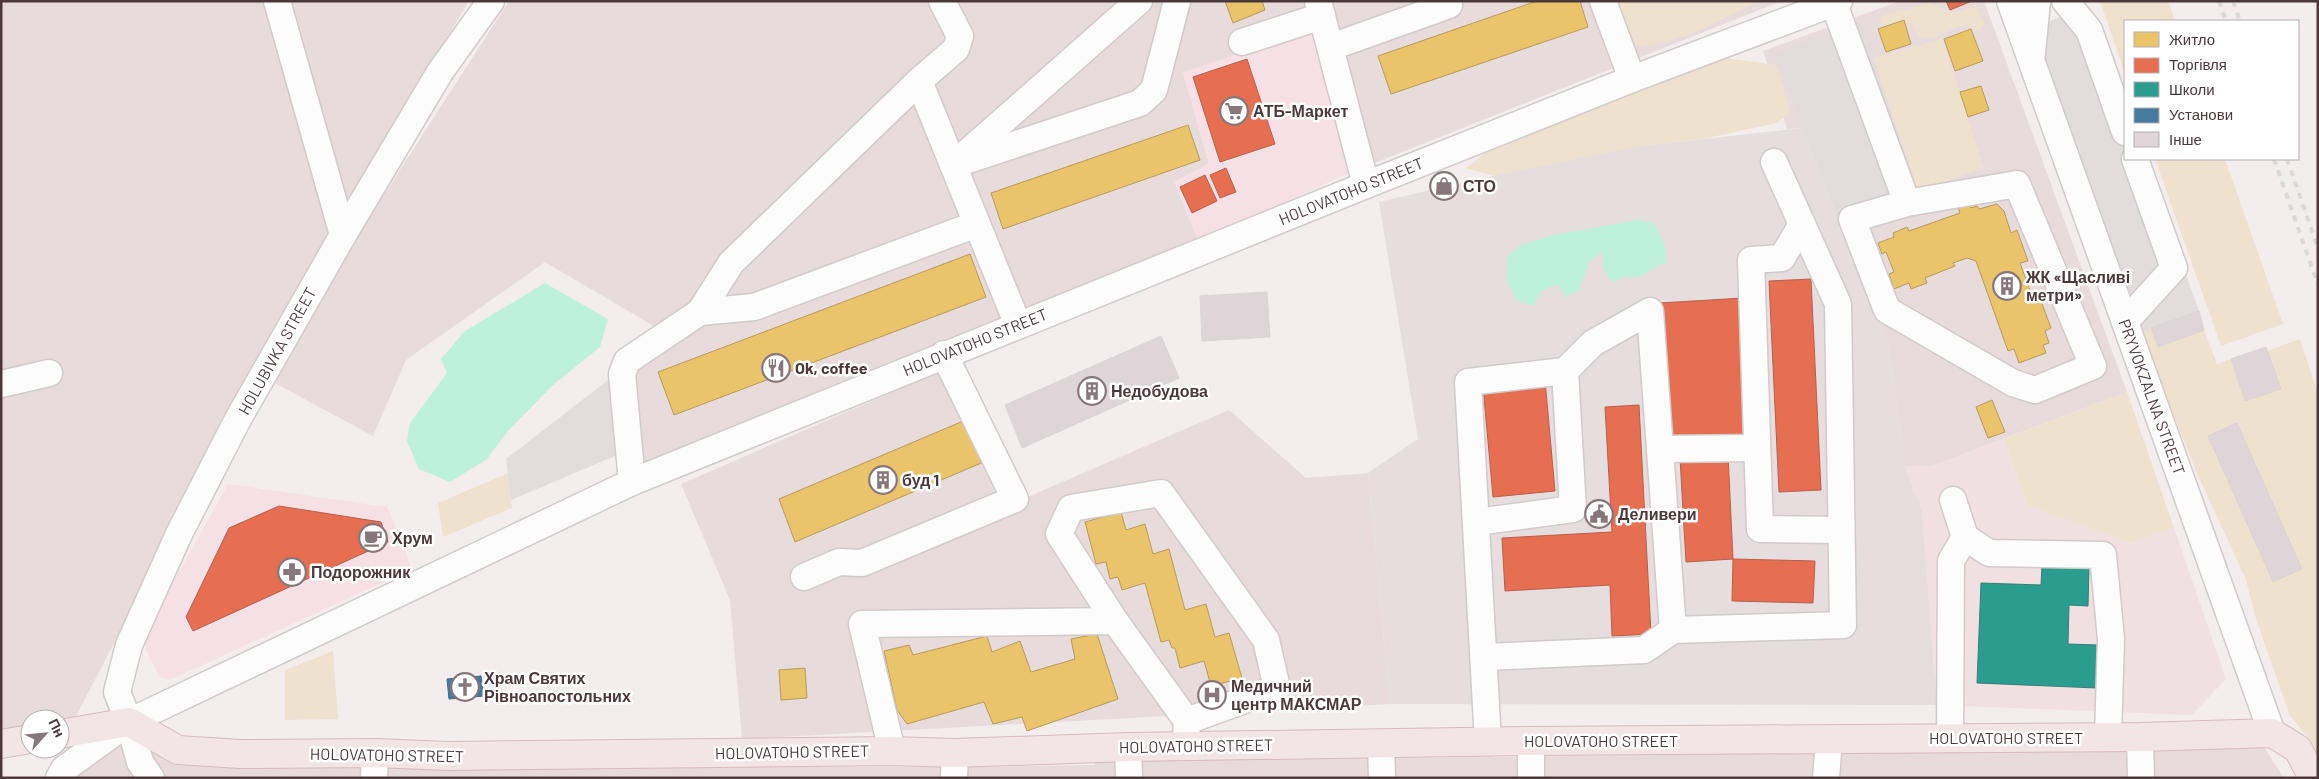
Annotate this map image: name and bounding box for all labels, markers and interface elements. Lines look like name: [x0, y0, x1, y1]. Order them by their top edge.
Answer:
legend: [2124, 20, 2299, 160]
text: Житло: [2169, 30, 2215, 48]
text: Торгівля: [2169, 55, 2227, 73]
text: Школи: [2169, 80, 2215, 98]
supermarket icon: АТБ-Маркет: [1219, 96, 1249, 126]
place label: АТБ-Маркет: [1253, 101, 1348, 120]
text: Установи: [2169, 105, 2233, 123]
text: Інше: [2169, 130, 2202, 148]
street label: HOLOVATOHO STREET: [1276, 153, 1426, 228]
shop icon: СТО: [1429, 171, 1459, 201]
place label: СТО: [1463, 176, 1496, 195]
place label: ЖК «Щасливі метри»: [2025, 267, 2130, 304]
building icon: ЖК «Щасливі метри»: [1992, 271, 2022, 301]
street label: HOLUBIVKA STREET: [234, 284, 319, 418]
street label: HOLOVATOHO STREET: [900, 304, 1050, 379]
street label: PRYVOKZALNA STREET: [2115, 316, 2190, 477]
restaurant icon: Ok, coffee: [761, 353, 791, 383]
place label: Ok, coffee: [795, 358, 868, 377]
building icon: Недобудова: [1077, 376, 1107, 406]
place label: Недобудова: [1111, 381, 1208, 400]
building icon: буд 1: [868, 465, 898, 495]
place label: буд 1: [902, 470, 939, 489]
public building icon: Деливери: [1584, 499, 1614, 529]
place label: Деливери: [1618, 504, 1697, 523]
cafe icon: Хрум: [358, 523, 388, 553]
place label: Хрум: [392, 528, 433, 547]
pharmacy icon: Подорожник: [277, 557, 307, 587]
place label: Подорожник: [311, 562, 411, 581]
place label: Храм Святих Рівноапостольних: [484, 668, 631, 705]
church icon: Храм Святих Рівноапостольних: [450, 672, 480, 702]
place label: Медичний центр МАКСМАР: [1231, 676, 1362, 713]
hospital icon: Медичний центр МАКСМАР: [1197, 680, 1227, 710]
north arrow: [20, 709, 70, 759]
text: Пн: [45, 716, 69, 740]
street label: HOLOVATOHO STREET: [1929, 728, 2083, 747]
street label: HOLOVATOHO STREET: [1524, 731, 1678, 750]
street label: HOLOVATOHO STREET: [1119, 735, 1273, 756]
street label: HOLOVATOHO STREET: [715, 741, 869, 762]
street label: HOLOVATOHO STREET: [310, 744, 464, 765]

